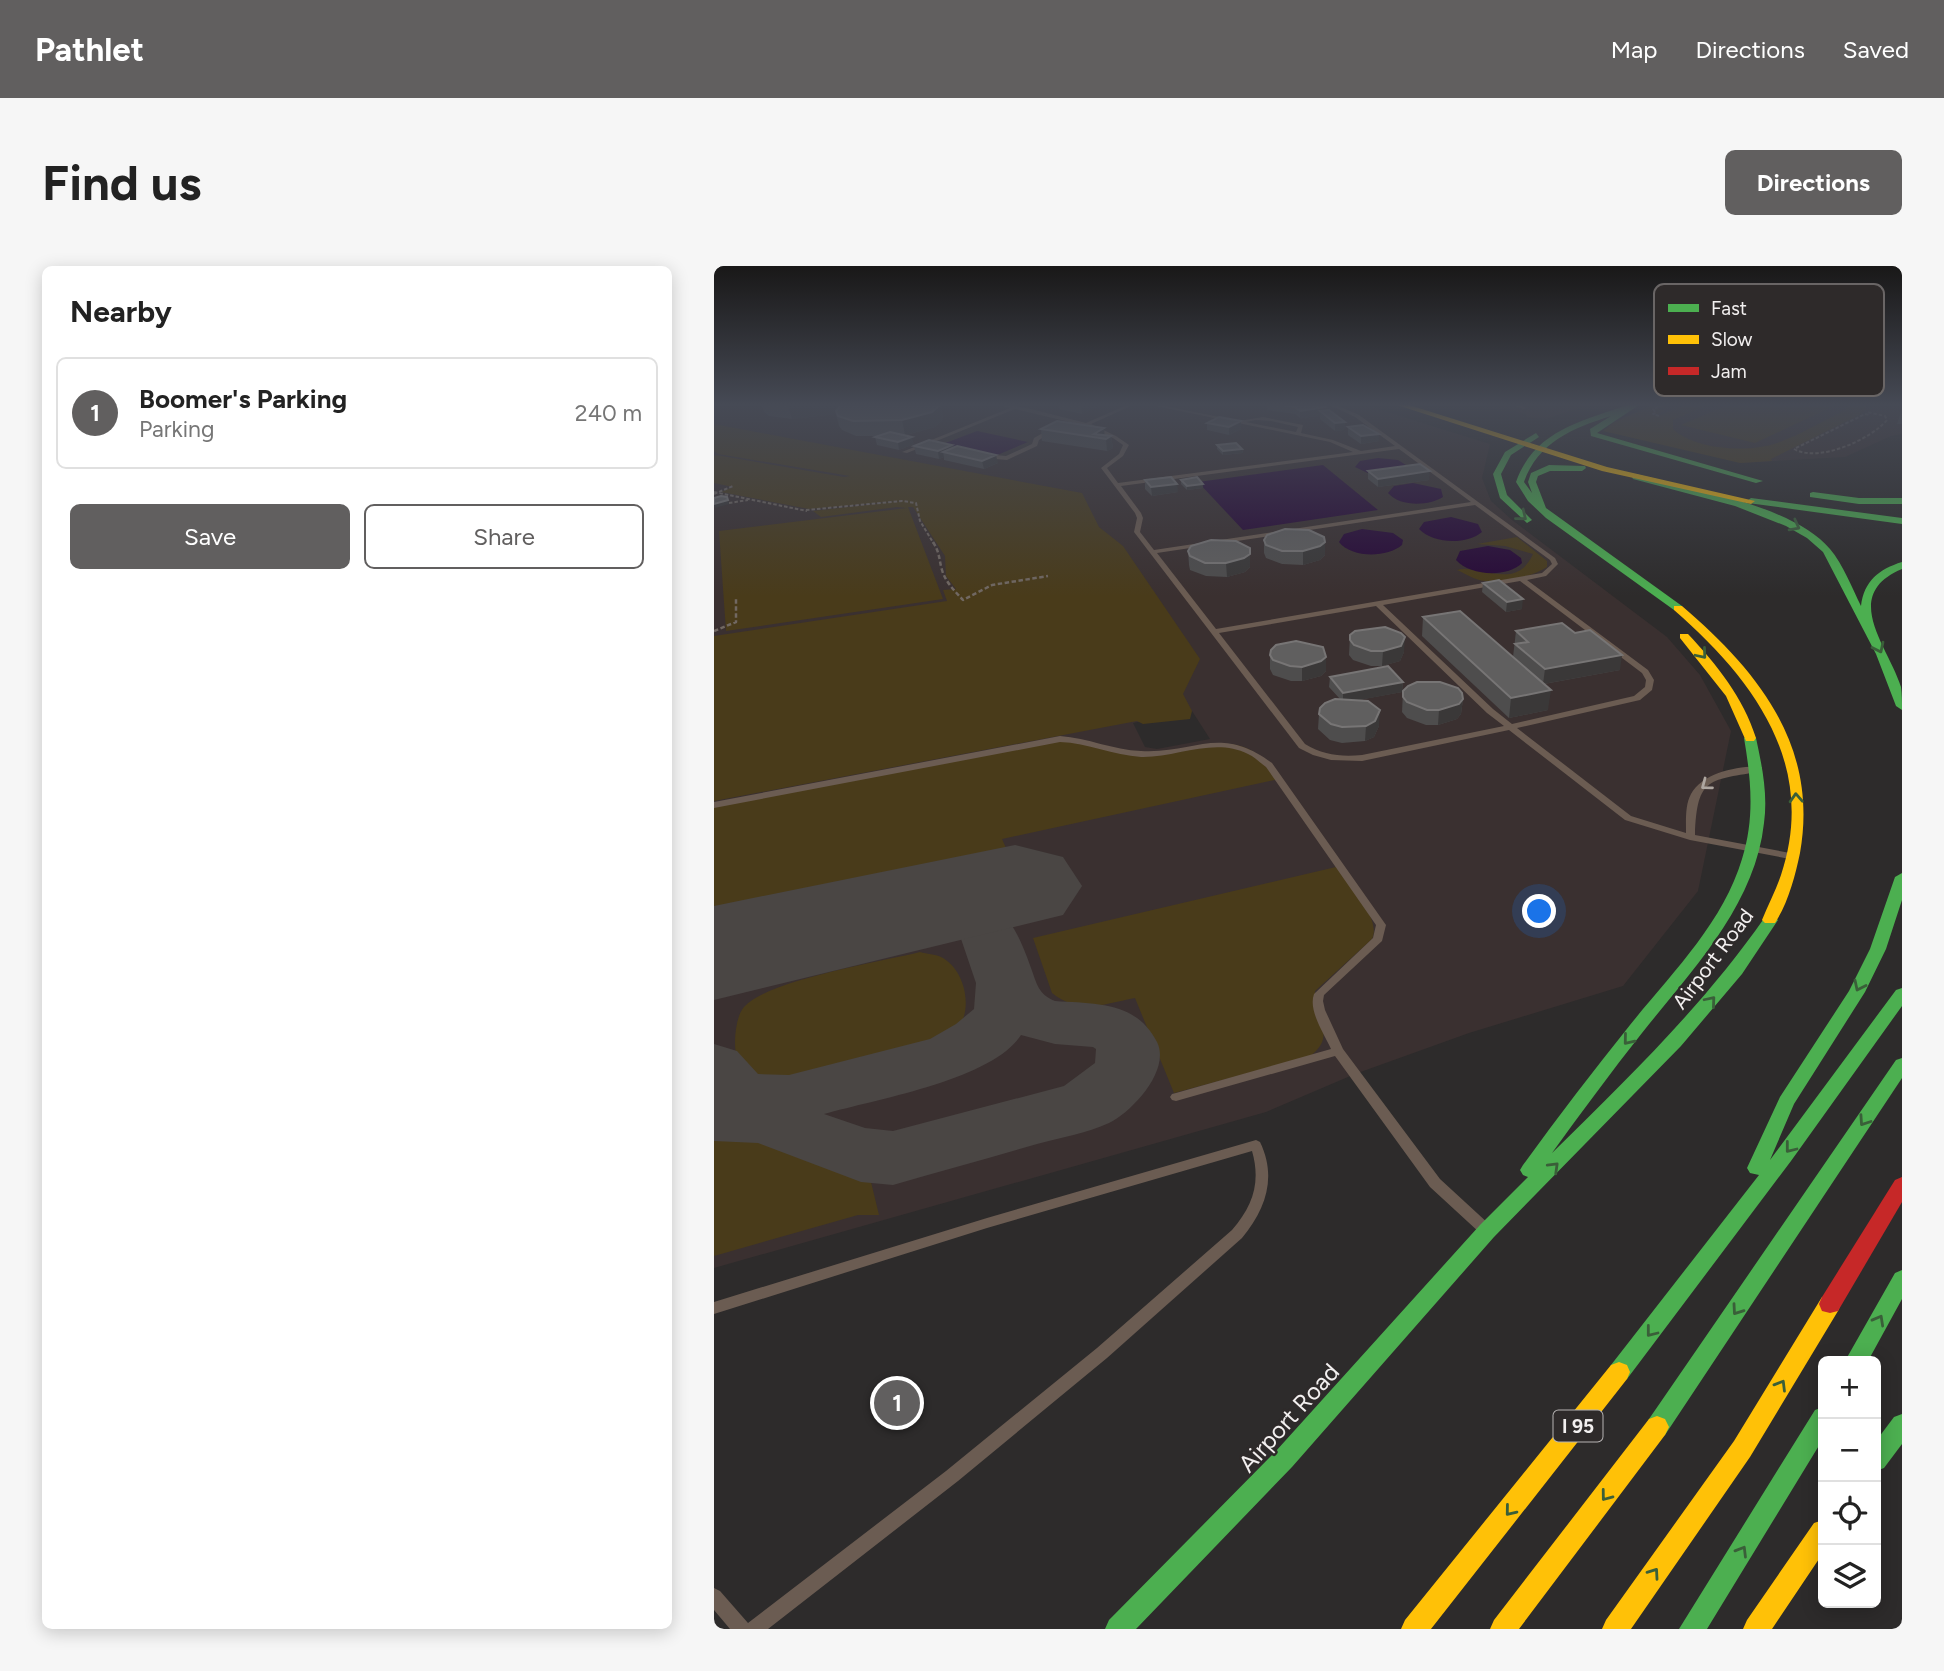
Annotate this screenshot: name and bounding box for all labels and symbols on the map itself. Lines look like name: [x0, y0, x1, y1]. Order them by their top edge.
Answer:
legend: [1654, 284, 1884, 396]
text: Fast: [1711, 297, 1747, 320]
text: Slow: [1711, 328, 1753, 351]
text: Jam: [1711, 360, 1747, 383]
one-way arrow: [1515, 507, 1527, 520]
one-way arrow: [1788, 518, 1800, 531]
one-way arrow: [1870, 641, 1884, 653]
one-way arrow: [1694, 646, 1706, 659]
one-way arrow: [1702, 777, 1714, 790]
one-way arrow: [1789, 792, 1804, 803]
your location: [1522, 894, 1556, 928]
street label: Airport Road: [1667, 904, 1758, 1014]
one-way arrow: [1854, 979, 1868, 991]
one-way arrow: [1703, 997, 1715, 1010]
one-way arrow: [1623, 1032, 1636, 1044]
one-way arrow: [1859, 1113, 1872, 1126]
one-way arrow: [1785, 1141, 1798, 1153]
one-way arrow: [1546, 1162, 1559, 1175]
one-way arrow: [1733, 1302, 1745, 1315]
one-way arrow: [1871, 1315, 1884, 1327]
one-way arrow: [1646, 1325, 1659, 1337]
street label: Airport Road: [1232, 1357, 1345, 1478]
pin: 1: [874, 1377, 920, 1429]
one-way arrow: [1773, 1379, 1786, 1392]
road number: I 95: [1554, 1410, 1602, 1442]
one-way arrow: [1602, 1488, 1615, 1500]
one-way arrow: [1506, 1503, 1518, 1516]
one-way arrow: [1733, 1545, 1746, 1558]
one-way arrow: [1646, 1568, 1658, 1581]

